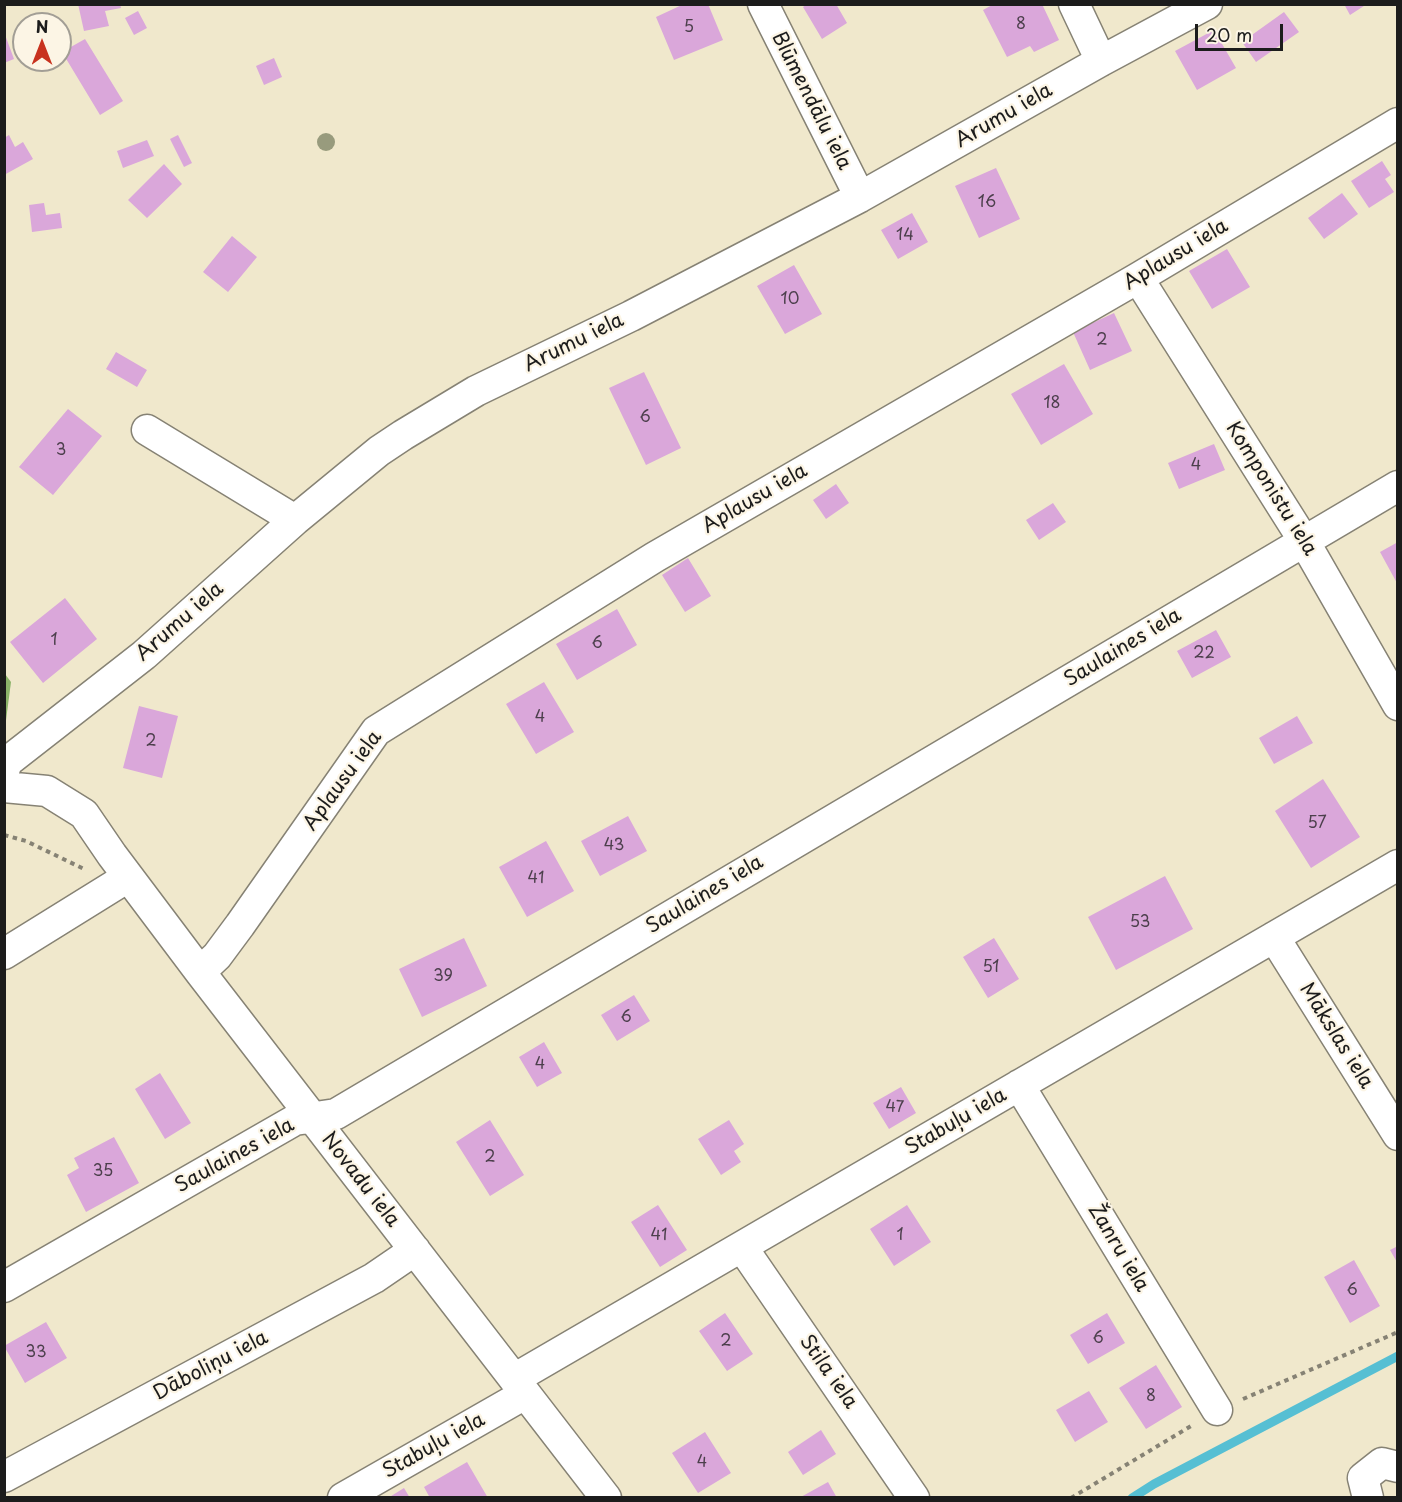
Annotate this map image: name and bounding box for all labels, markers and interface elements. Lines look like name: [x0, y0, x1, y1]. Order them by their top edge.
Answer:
north arrow: [12, 12, 72, 72]
scale bar: [1198, 12, 1286, 50]
text: N: [36, 14, 48, 38]
house number: 8: [1016, 15, 1026, 35]
house number: 5: [684, 18, 694, 38]
text: 20 m: [1206, 21, 1252, 48]
street label: Blūmendālu iela: [766, 28, 856, 174]
street label: Arumu iela: [951, 79, 1057, 153]
house number: 16: [978, 193, 996, 213]
street label: Aplausu iela: [1119, 214, 1233, 296]
house number: 14: [896, 226, 914, 246]
house number: 10: [781, 290, 799, 310]
street label: Arumu iela: [520, 309, 628, 377]
house number: 2: [1096, 331, 1108, 351]
house number: 18: [1043, 394, 1061, 414]
house number: 6: [639, 408, 651, 428]
street label: Komponistu iela: [1220, 418, 1322, 560]
house number: 3: [56, 441, 66, 461]
house number: 4: [1191, 456, 1201, 476]
street label: Aplausu iela: [698, 459, 812, 539]
street label: Arumu iela: [131, 577, 229, 667]
street label: Saulaines iela: [1060, 604, 1186, 692]
house number: 1: [50, 631, 58, 651]
house number: 6: [591, 634, 603, 654]
house number: 22: [1193, 644, 1215, 664]
house number: 4: [535, 708, 545, 728]
street label: Aplausu iela: [299, 726, 387, 836]
house number: 2: [145, 732, 157, 752]
house number: 57: [1307, 814, 1327, 834]
house number: 43: [604, 836, 624, 856]
street label: Saulaines iela: [642, 851, 768, 939]
house number: 41: [528, 869, 544, 889]
house number: 53: [1130, 913, 1150, 933]
house number: 51: [982, 958, 1000, 978]
house number: 39: [433, 967, 453, 987]
street label: Mākslas iela: [1294, 979, 1378, 1093]
house number: 6: [620, 1008, 632, 1028]
house number: 4: [535, 1055, 545, 1075]
street label: Stabuļu iela: [901, 1083, 1011, 1161]
house number: 47: [886, 1098, 904, 1118]
street label: Saulaines iela: [171, 1113, 299, 1199]
street label: Novadu iela: [316, 1128, 404, 1232]
house number: 2: [484, 1148, 496, 1168]
house number: 35: [93, 1162, 113, 1182]
street label: Žanru iela: [1082, 1200, 1154, 1296]
house number: 41: [651, 1226, 667, 1246]
house number: 1: [896, 1226, 904, 1246]
house number: 6: [1346, 1281, 1358, 1301]
street label: Dāboliņu iela: [150, 1326, 272, 1406]
house number: 6: [1092, 1329, 1104, 1349]
street label: Stila iela: [794, 1330, 862, 1414]
house number: 2: [720, 1332, 732, 1352]
house number: 33: [25, 1343, 47, 1363]
house number: 8: [1146, 1387, 1156, 1407]
street label: Stabuļu iela: [379, 1408, 489, 1484]
house number: 4: [697, 1453, 707, 1473]

